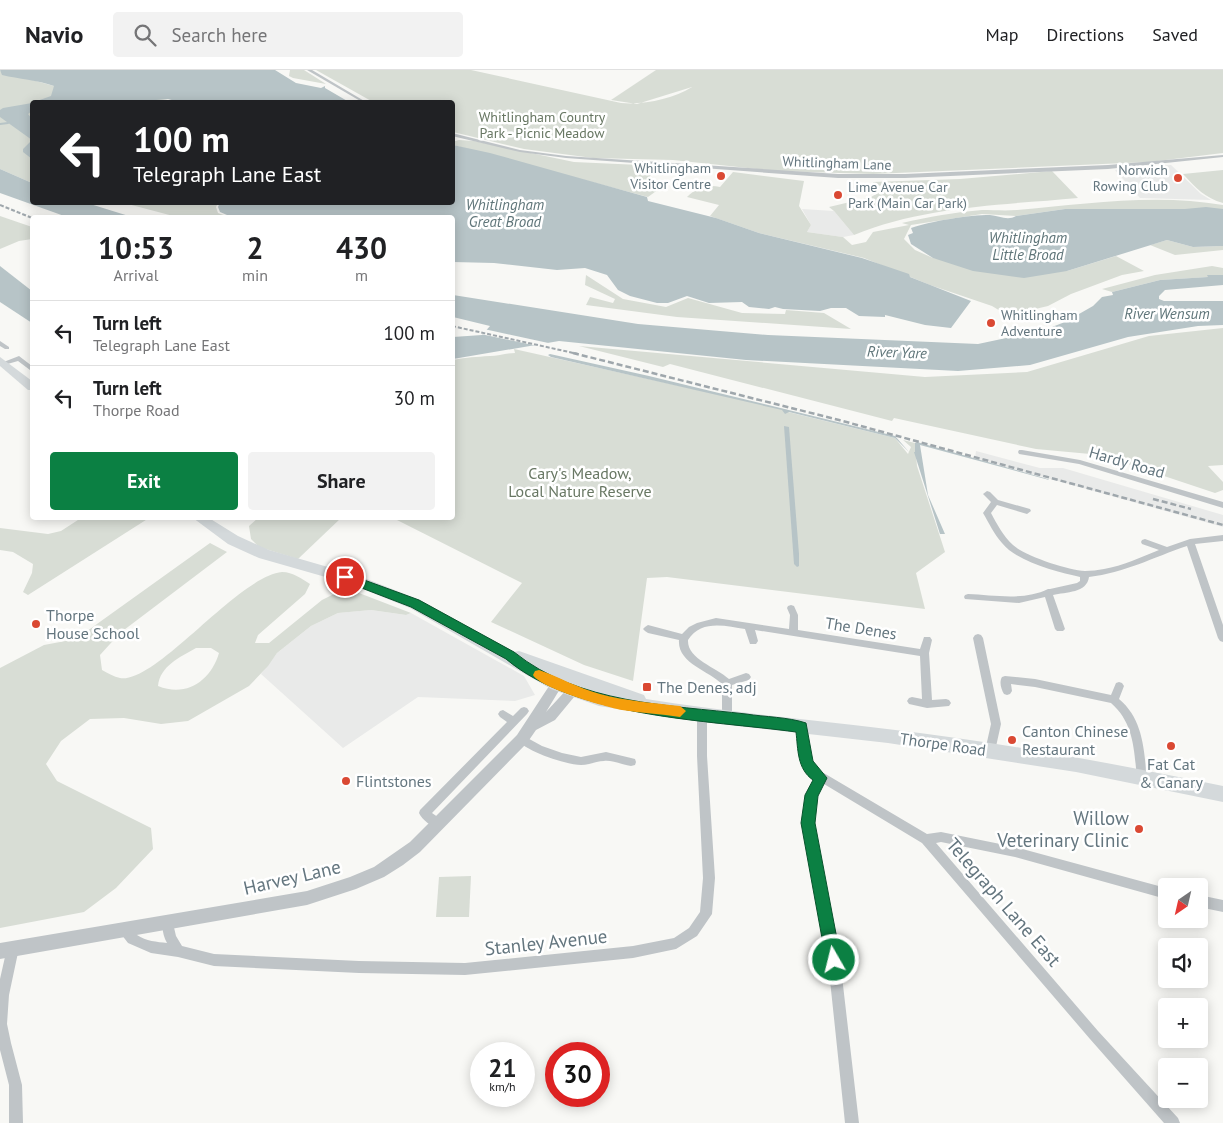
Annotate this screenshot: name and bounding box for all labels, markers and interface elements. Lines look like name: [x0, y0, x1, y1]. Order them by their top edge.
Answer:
search box: [113, 12, 463, 57]
text: Navio: [25, 19, 83, 50]
icon: search: [131, 21, 159, 49]
text: Search here: [171, 23, 267, 47]
text: Map: [986, 23, 1018, 46]
text: Directions: [1046, 23, 1124, 46]
text: Saved: [1152, 23, 1198, 46]
park label: Whitlingham Country Park - Picnic Meadow: [479, 108, 606, 142]
text: 100 m: [133, 116, 230, 162]
icon: left: [50, 120, 115, 185]
street label: Whitlingham Lane: [782, 152, 892, 174]
place label: Whitlingham Visitor Centre: [629, 159, 711, 193]
text: Telegraph Lane East: [133, 160, 321, 188]
place label: Norwich Rowing Club: [1093, 161, 1168, 195]
marker: Whitlingham Visitor Centre: [715, 170, 727, 182]
marker: Norwich Rowing Club: [1172, 172, 1184, 184]
place label: Lime Avenue Car Park (Main Car Park): [848, 178, 967, 212]
marker: Lime Avenue Car Park (Main Car Park): [832, 189, 844, 201]
water label: Whitlingham Great Broad: [466, 195, 544, 231]
text: 10:53: [98, 228, 174, 267]
text: 2: [247, 228, 264, 267]
text: 430: [336, 228, 387, 267]
water label: Whitlingham Little Broad: [989, 228, 1067, 264]
text: Arrival: [114, 265, 158, 285]
text: min: [242, 265, 268, 285]
text: m: [355, 265, 368, 285]
water label: River Wensum: [1124, 304, 1210, 323]
place label: Whitlingham Adventure: [1001, 306, 1078, 340]
text: Turn left: [93, 311, 162, 335]
marker: Whitlingham Adventure: [985, 317, 997, 329]
icon: left: [50, 319, 78, 347]
text: 100 m: [383, 321, 435, 345]
text: Telegraph Lane East: [93, 335, 230, 355]
water label: River Yare: [867, 341, 927, 363]
text: Turn left: [93, 376, 162, 400]
icon: left: [50, 384, 78, 412]
text: 30 m: [394, 386, 435, 410]
text: Thorpe Road: [93, 400, 180, 420]
street label: Hardy Road: [1087, 442, 1167, 482]
button: Exit: [50, 452, 238, 510]
button: Share: [248, 452, 435, 510]
park label: Cary's Meadow, Local Nature Reserve: [508, 463, 652, 501]
pin: [324, 556, 366, 598]
icon: arrive: [331, 563, 359, 591]
place label: Thorpe House School: [46, 605, 140, 643]
street label: The Denes: [824, 612, 898, 644]
marker: Thorpe House School: [30, 618, 42, 630]
place label: The Denes, adj: [657, 677, 757, 697]
marker: The Denes, adj: [641, 681, 653, 693]
place label: Canton Chinese Restaurant: [1022, 721, 1128, 759]
street label: Thorpe Road: [899, 728, 987, 760]
marker: Canton Chinese Restaurant: [1006, 734, 1018, 746]
marker: Fat Cat & Canary: [1165, 740, 1177, 752]
place label: Fat Cat & Canary: [1139, 754, 1203, 792]
place label: Flintstones: [356, 771, 432, 791]
marker: Flintstones: [340, 775, 352, 787]
place label: Willow Veterinary Clinic: [996, 806, 1129, 852]
marker: Willow Veterinary Clinic: [1133, 823, 1145, 835]
street label: Telegraph Lane East: [942, 833, 1067, 972]
street label: Harvey Lane: [241, 854, 343, 900]
north arrow: [1158, 878, 1208, 928]
map controls: [1158, 878, 1208, 1108]
street label: Stanley Avenue: [484, 924, 608, 960]
position arrow: [807, 933, 859, 985]
button: sound: [1158, 938, 1208, 988]
button: +: [1158, 998, 1208, 1048]
speed limit sign: 30: [545, 1042, 610, 1107]
text: 21: [488, 1052, 517, 1084]
button: −: [1158, 1058, 1208, 1108]
text: km/h: [489, 1079, 516, 1094]

